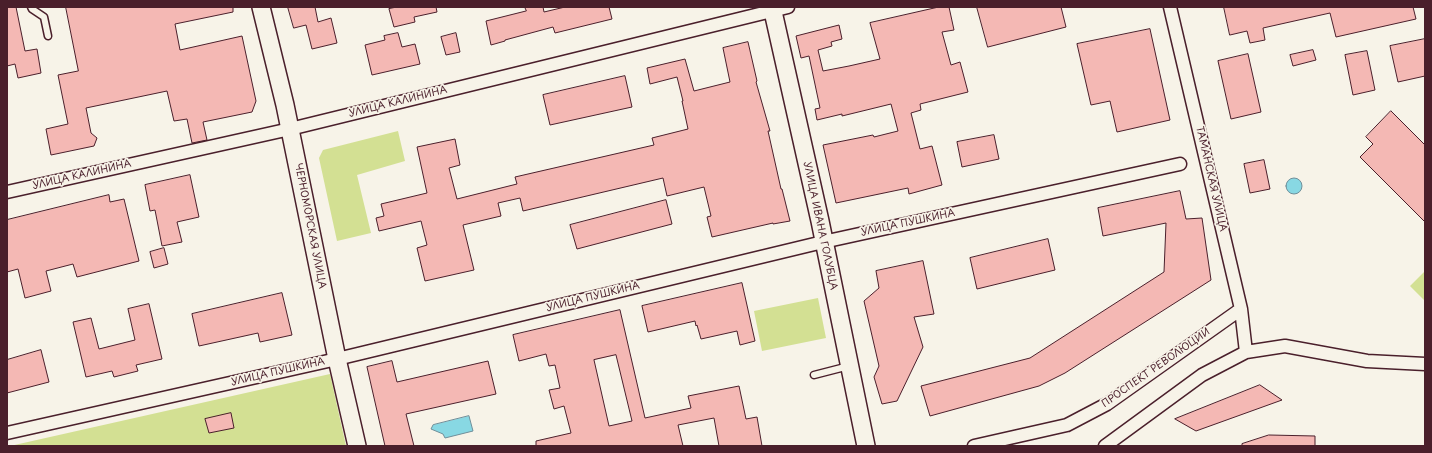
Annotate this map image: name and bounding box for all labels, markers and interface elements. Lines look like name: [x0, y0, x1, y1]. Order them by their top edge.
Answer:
street label: УЛИЦА КАЛИНИНА: [348, 84, 448, 120]
street label: ТАМАНСКАЯ УЛИЦА: [1193, 125, 1229, 233]
street label: УЛИЦА КАЛИНИНА: [32, 158, 132, 192]
street label: УЛИЦА ИВАНА ГОЛУБЦА: [801, 161, 839, 291]
street label: ЧЕРНОМОРСКАЯ УЛИЦА: [292, 162, 328, 290]
street label: УЛИЦА ПУШКИНА: [860, 207, 956, 239]
street label: УЛИЦА ПУШКИНА: [545, 280, 641, 314]
street label: ПРОСПЕКТ РЕВОЛЮЦИИ: [1100, 326, 1212, 410]
street label: УЛИЦА ПУШКИНА: [230, 355, 326, 389]

